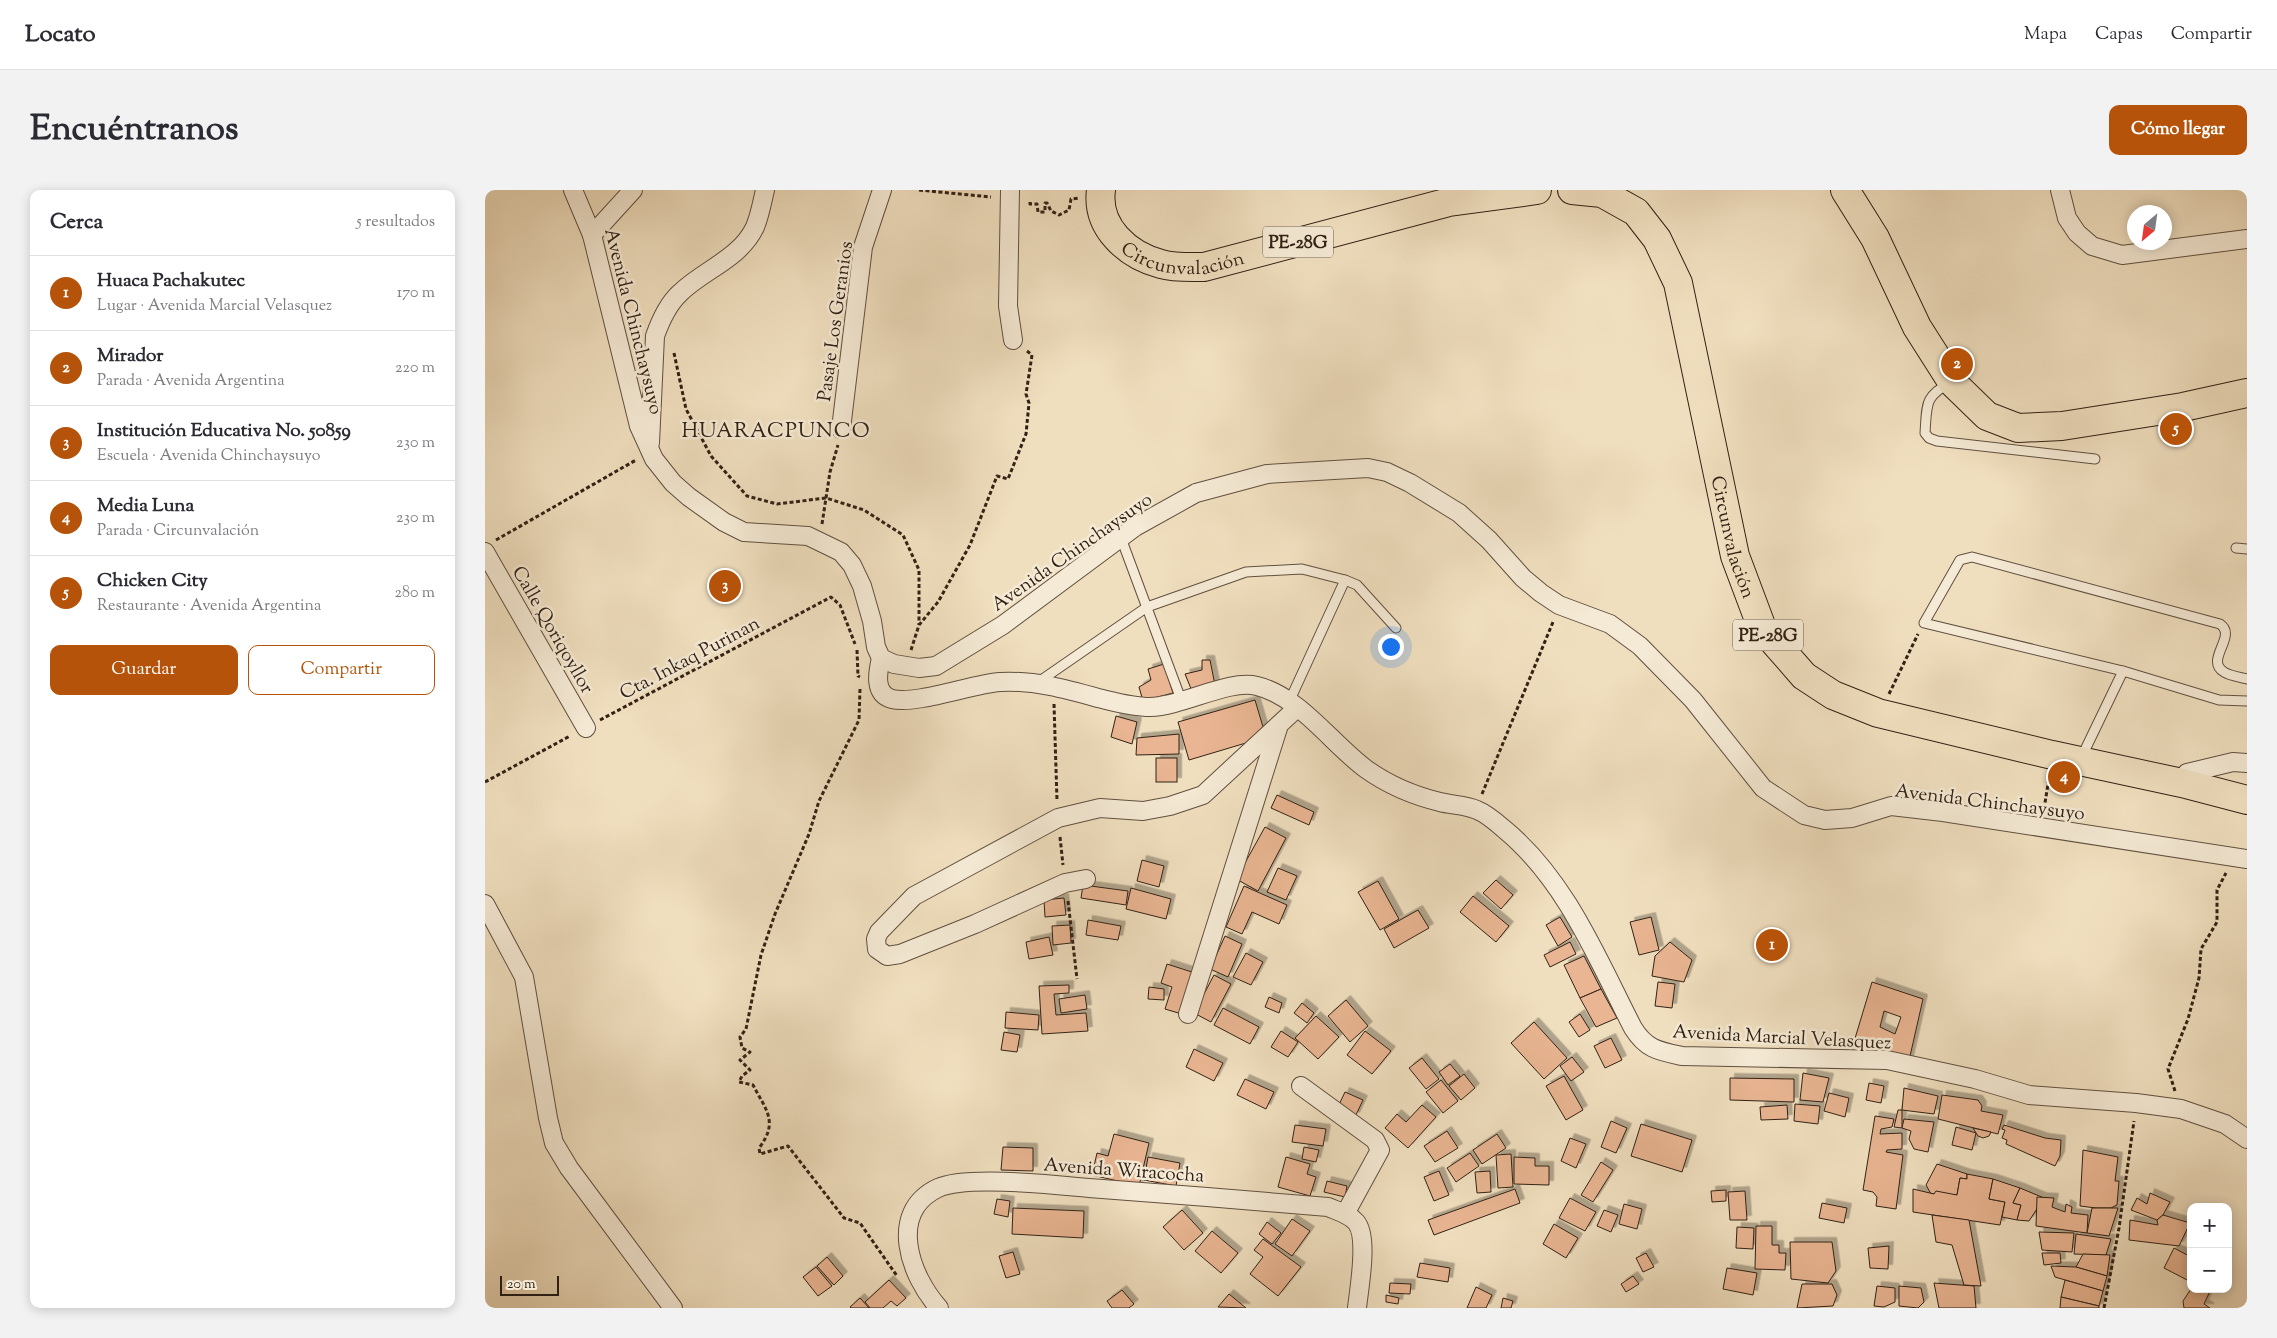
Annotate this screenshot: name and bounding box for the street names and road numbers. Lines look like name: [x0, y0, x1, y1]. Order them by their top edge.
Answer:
street label: Avenida Chinchaysuyo: [596, 226, 669, 418]
road number: PE-28G: [1263, 226, 1333, 258]
street label: Circunvalación: [1114, 236, 1247, 283]
street label: Pasaje Los Geranios: [812, 240, 861, 403]
street label: Circunvalación: [1703, 474, 1761, 603]
street label: Avenida Chinchaysuyo: [986, 487, 1158, 619]
street label: Calle Qoriqoyllor: [504, 561, 599, 699]
street label: Cta. Inkaq Purinan: [615, 611, 765, 708]
road number: PE-28G: [1733, 620, 1803, 650]
street label: Avenida Chinchaysuyo: [1893, 778, 2086, 829]
street label: Avenida Marcial Velasquez: [1672, 1019, 1892, 1058]
street label: Avenida Wiracocha: [1043, 1152, 1205, 1191]

